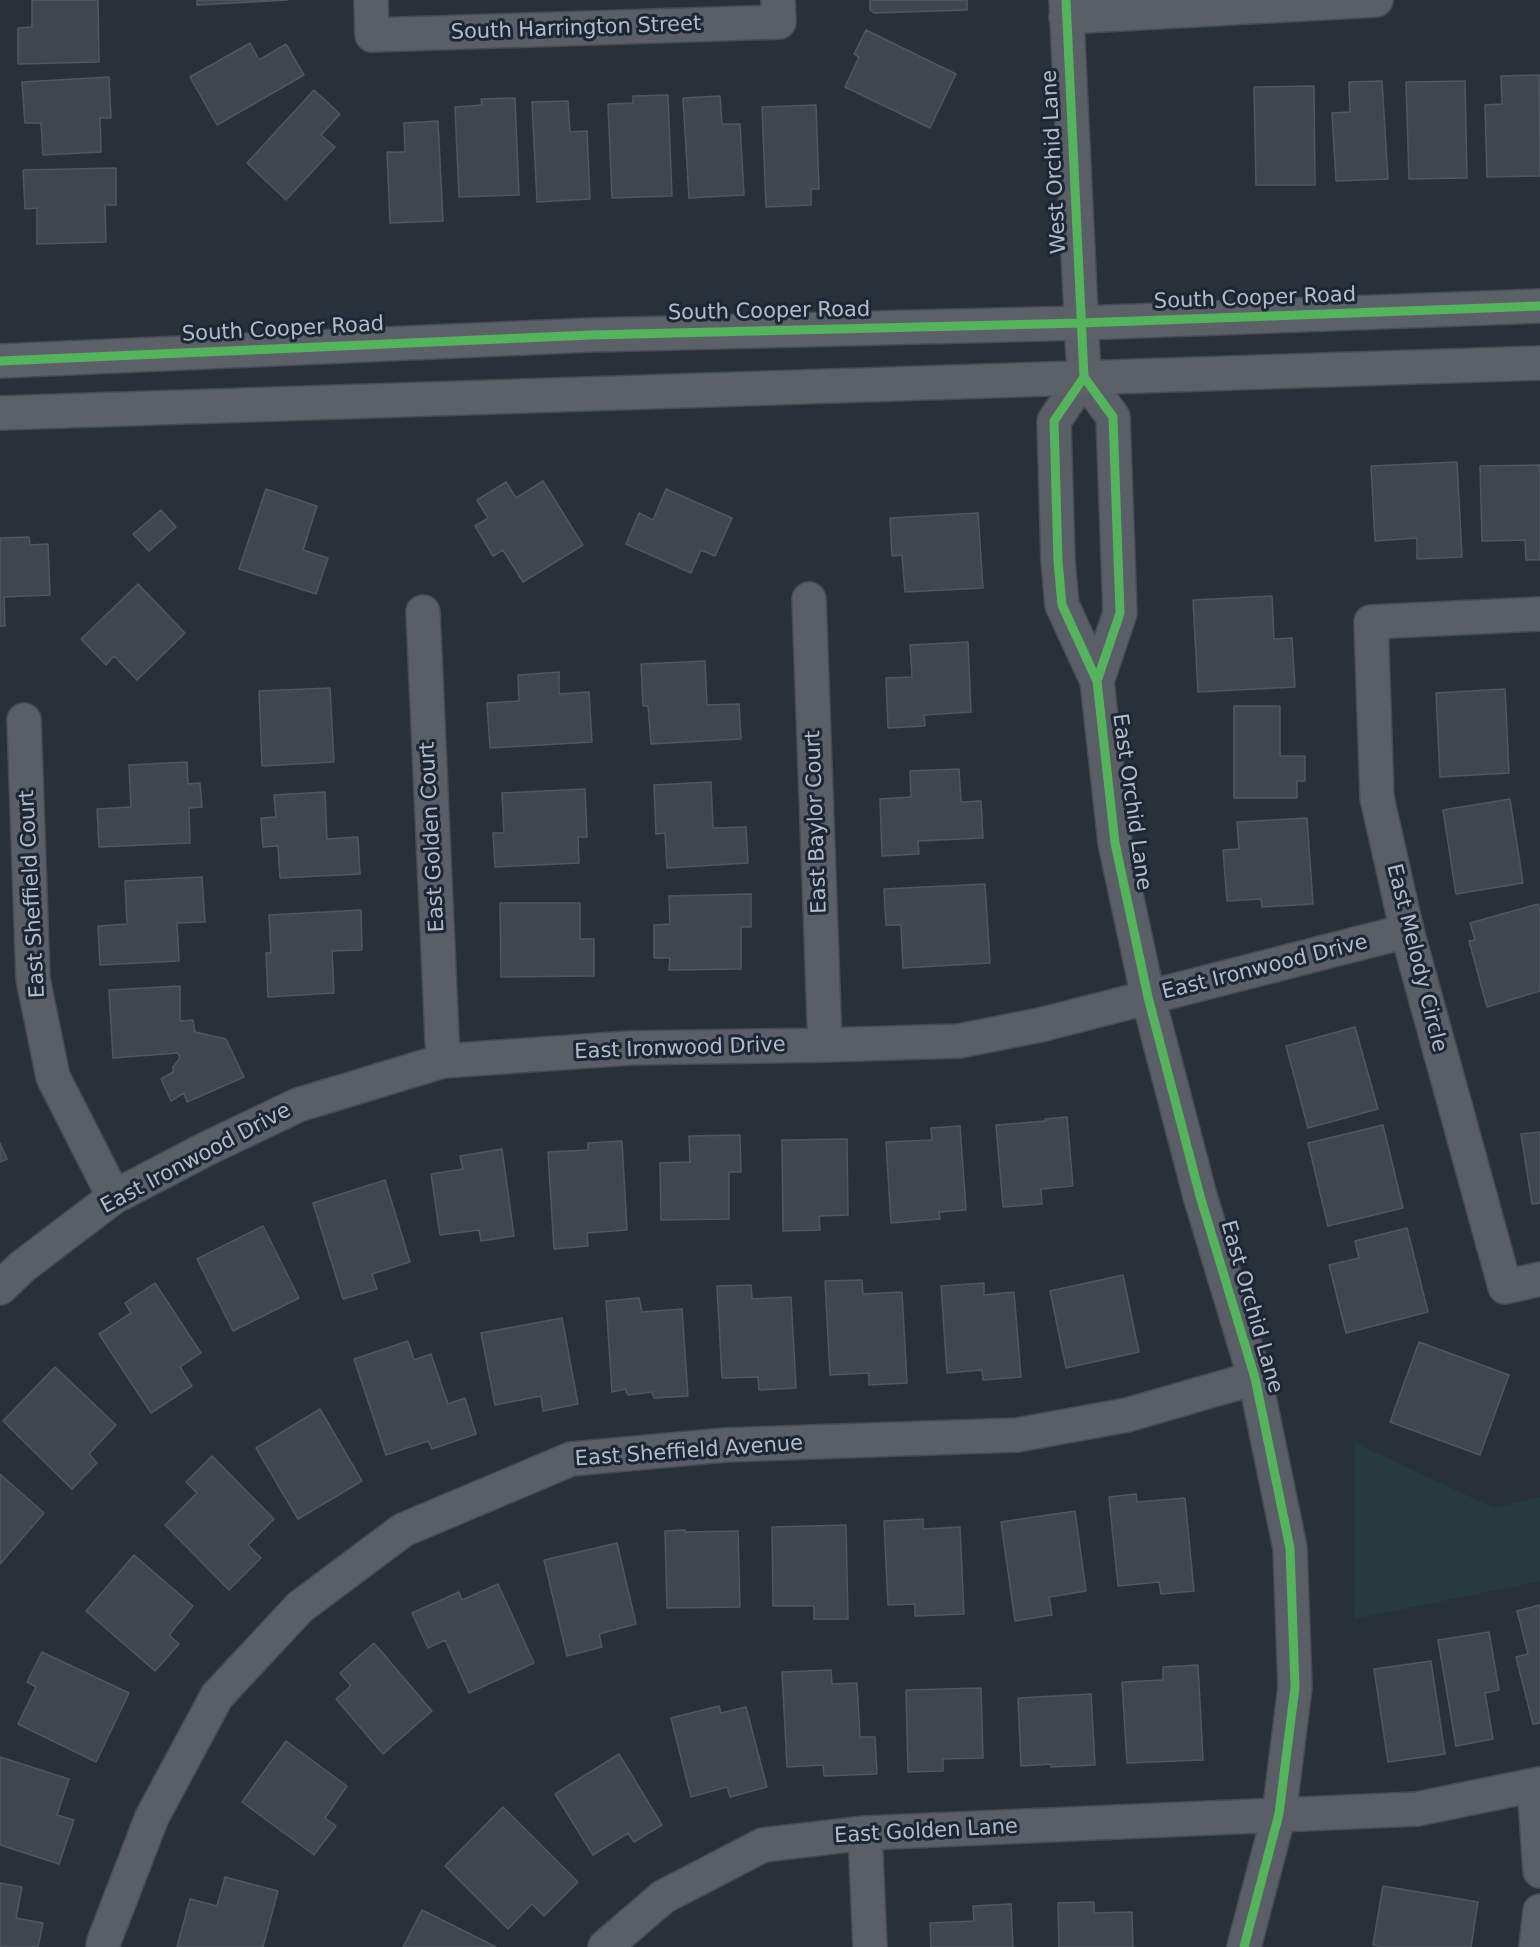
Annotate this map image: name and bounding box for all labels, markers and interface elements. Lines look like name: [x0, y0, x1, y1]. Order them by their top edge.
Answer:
street label: South Harrington Street: [450, 12, 702, 46]
street label: West Orchid Lane: [1038, 69, 1072, 255]
street label: South Cooper Road: [1153, 283, 1357, 315]
street label: South Cooper Road: [668, 298, 870, 326]
street label: South Cooper Road: [181, 312, 385, 348]
street label: East Orchid Lane: [1106, 712, 1156, 892]
street label: East Baylor Court: [801, 730, 833, 914]
street label: East Golden Court: [415, 741, 451, 933]
street label: East Sheffield Court: [15, 789, 51, 999]
street label: East Melody Circle: [1380, 861, 1452, 1055]
street label: East Ironwood Drive: [1159, 930, 1371, 1006]
street label: East Ironwood Drive: [574, 1033, 786, 1065]
street label: East Ironwood Drive: [97, 1098, 295, 1220]
street label: East Orchid Lane: [1214, 1218, 1288, 1396]
street label: East Sheffield Avenue: [574, 1431, 804, 1473]
street label: East Golden Lane: [833, 1815, 1019, 1849]

